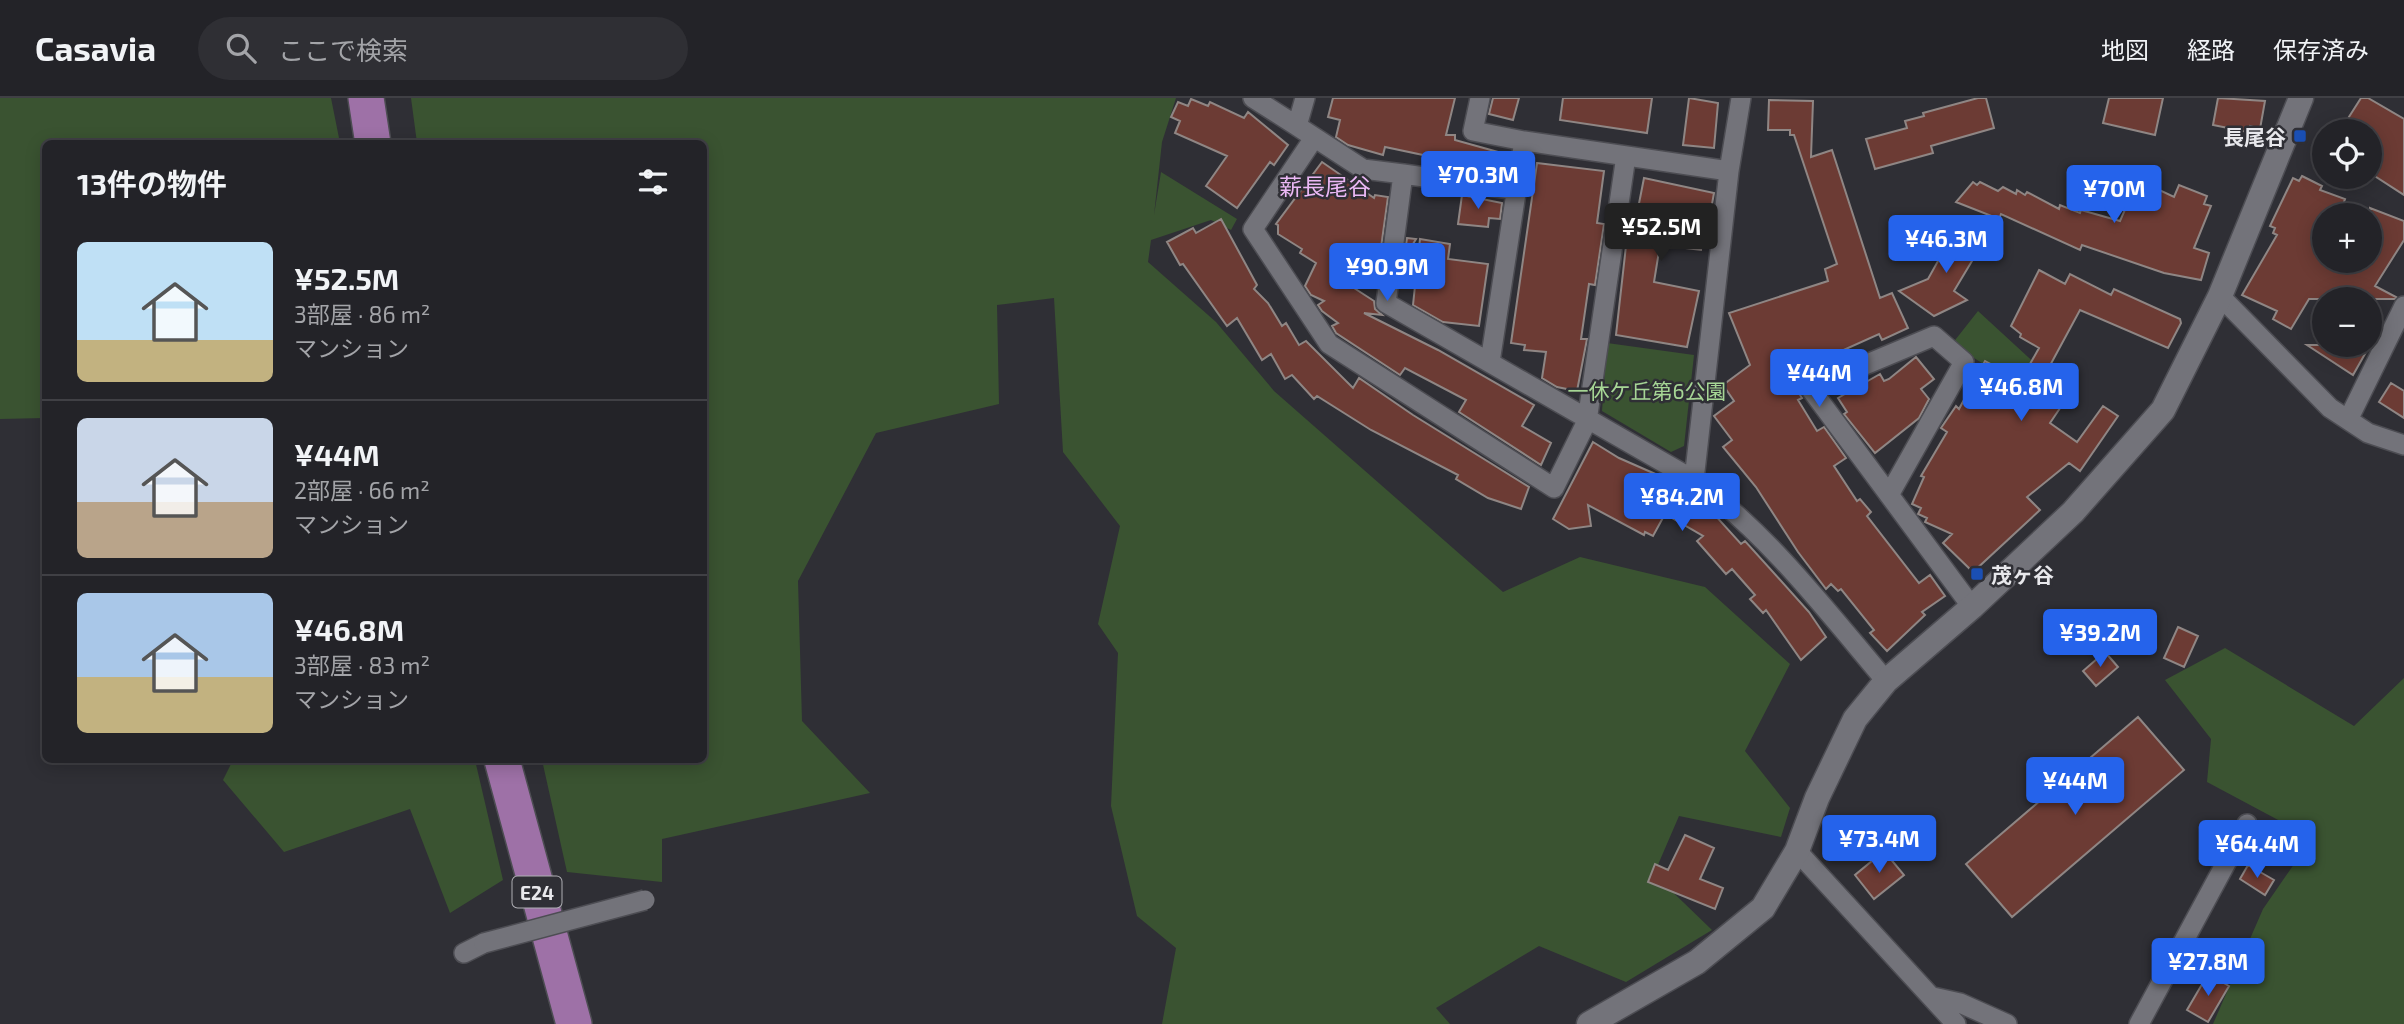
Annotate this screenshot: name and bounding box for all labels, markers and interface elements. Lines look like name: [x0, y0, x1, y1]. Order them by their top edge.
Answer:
search box: [198, 17, 688, 80]
text: Casavia: [35, 28, 156, 68]
icon: search: [222, 29, 260, 67]
text: ここで検索: [278, 34, 408, 65]
text: 地図: [2101, 35, 2149, 64]
text: 経路: [2187, 35, 2235, 64]
text: 保存済み: [2273, 35, 2369, 64]
map controls: [2312, 119, 2382, 357]
button: locate: [2312, 119, 2382, 189]
place label: 長尾谷: [2223, 124, 2286, 149]
marker: 長尾谷: [2292, 128, 2308, 144]
pin: ¥70.3M: [1421, 152, 1535, 211]
text: ¥70.3M: [1437, 160, 1519, 188]
icon: filters: [634, 163, 672, 201]
text: 13件の物件: [77, 165, 227, 201]
pin: ¥70M: [2073, 166, 2155, 225]
district label: 薪長尾谷: [1279, 172, 1371, 200]
text: ¥70M: [2083, 174, 2145, 202]
button: +: [2312, 203, 2382, 273]
pin: ¥52.5M: [1604, 204, 1718, 263]
text: ¥52.5M: [1621, 212, 1701, 240]
pin: ¥46.3M: [1889, 216, 2003, 275]
text: ¥46.3M: [1904, 224, 1988, 252]
pin: ¥90.9M: [1330, 244, 1444, 303]
text: ¥90.9M: [1345, 252, 1429, 280]
text: ¥52.5M: [294, 260, 399, 296]
icon: home: [133, 270, 217, 354]
button: −: [2312, 287, 2382, 357]
text: 3部屋 · 86 m²: [294, 300, 430, 328]
text: マンション: [294, 334, 409, 362]
pin: ¥44M: [1778, 350, 1860, 409]
text: ¥44M: [1786, 358, 1852, 386]
pin: ¥46.8M: [1964, 364, 2078, 423]
text: ¥46.8M: [1979, 372, 2063, 400]
park label: 一休ケ丘第6公園: [1567, 378, 1727, 403]
text: ¥44M: [294, 436, 380, 472]
icon: home: [133, 446, 217, 530]
pin: ¥84.2M: [1625, 474, 1739, 533]
text: 2部屋 · 66 m²: [294, 476, 430, 504]
text: ¥84.2M: [1640, 482, 1724, 510]
text: マンション: [294, 510, 409, 538]
place label: 茂ヶ谷: [1991, 562, 2054, 587]
marker: 茂ヶ谷: [1969, 566, 1985, 582]
pin: ¥39.2M: [2043, 610, 2157, 669]
text: ¥46.8M: [294, 611, 404, 647]
text: ¥39.2M: [2059, 618, 2141, 646]
icon: home: [133, 621, 217, 705]
text: 3部屋 · 83 m²: [294, 651, 430, 679]
text: マンション: [294, 685, 409, 713]
pin: ¥44M: [2034, 758, 2116, 817]
text: ¥44M: [2042, 766, 2108, 794]
pin: ¥73.4M: [1822, 816, 1936, 875]
pin: ¥64.4M: [2200, 820, 2314, 880]
text: ¥73.4M: [1838, 824, 1920, 852]
text: ¥64.4M: [2215, 829, 2299, 857]
road number: E24: [512, 876, 562, 908]
pin: ¥27.8M: [2151, 939, 2265, 998]
text: ¥27.8M: [2168, 947, 2248, 975]

